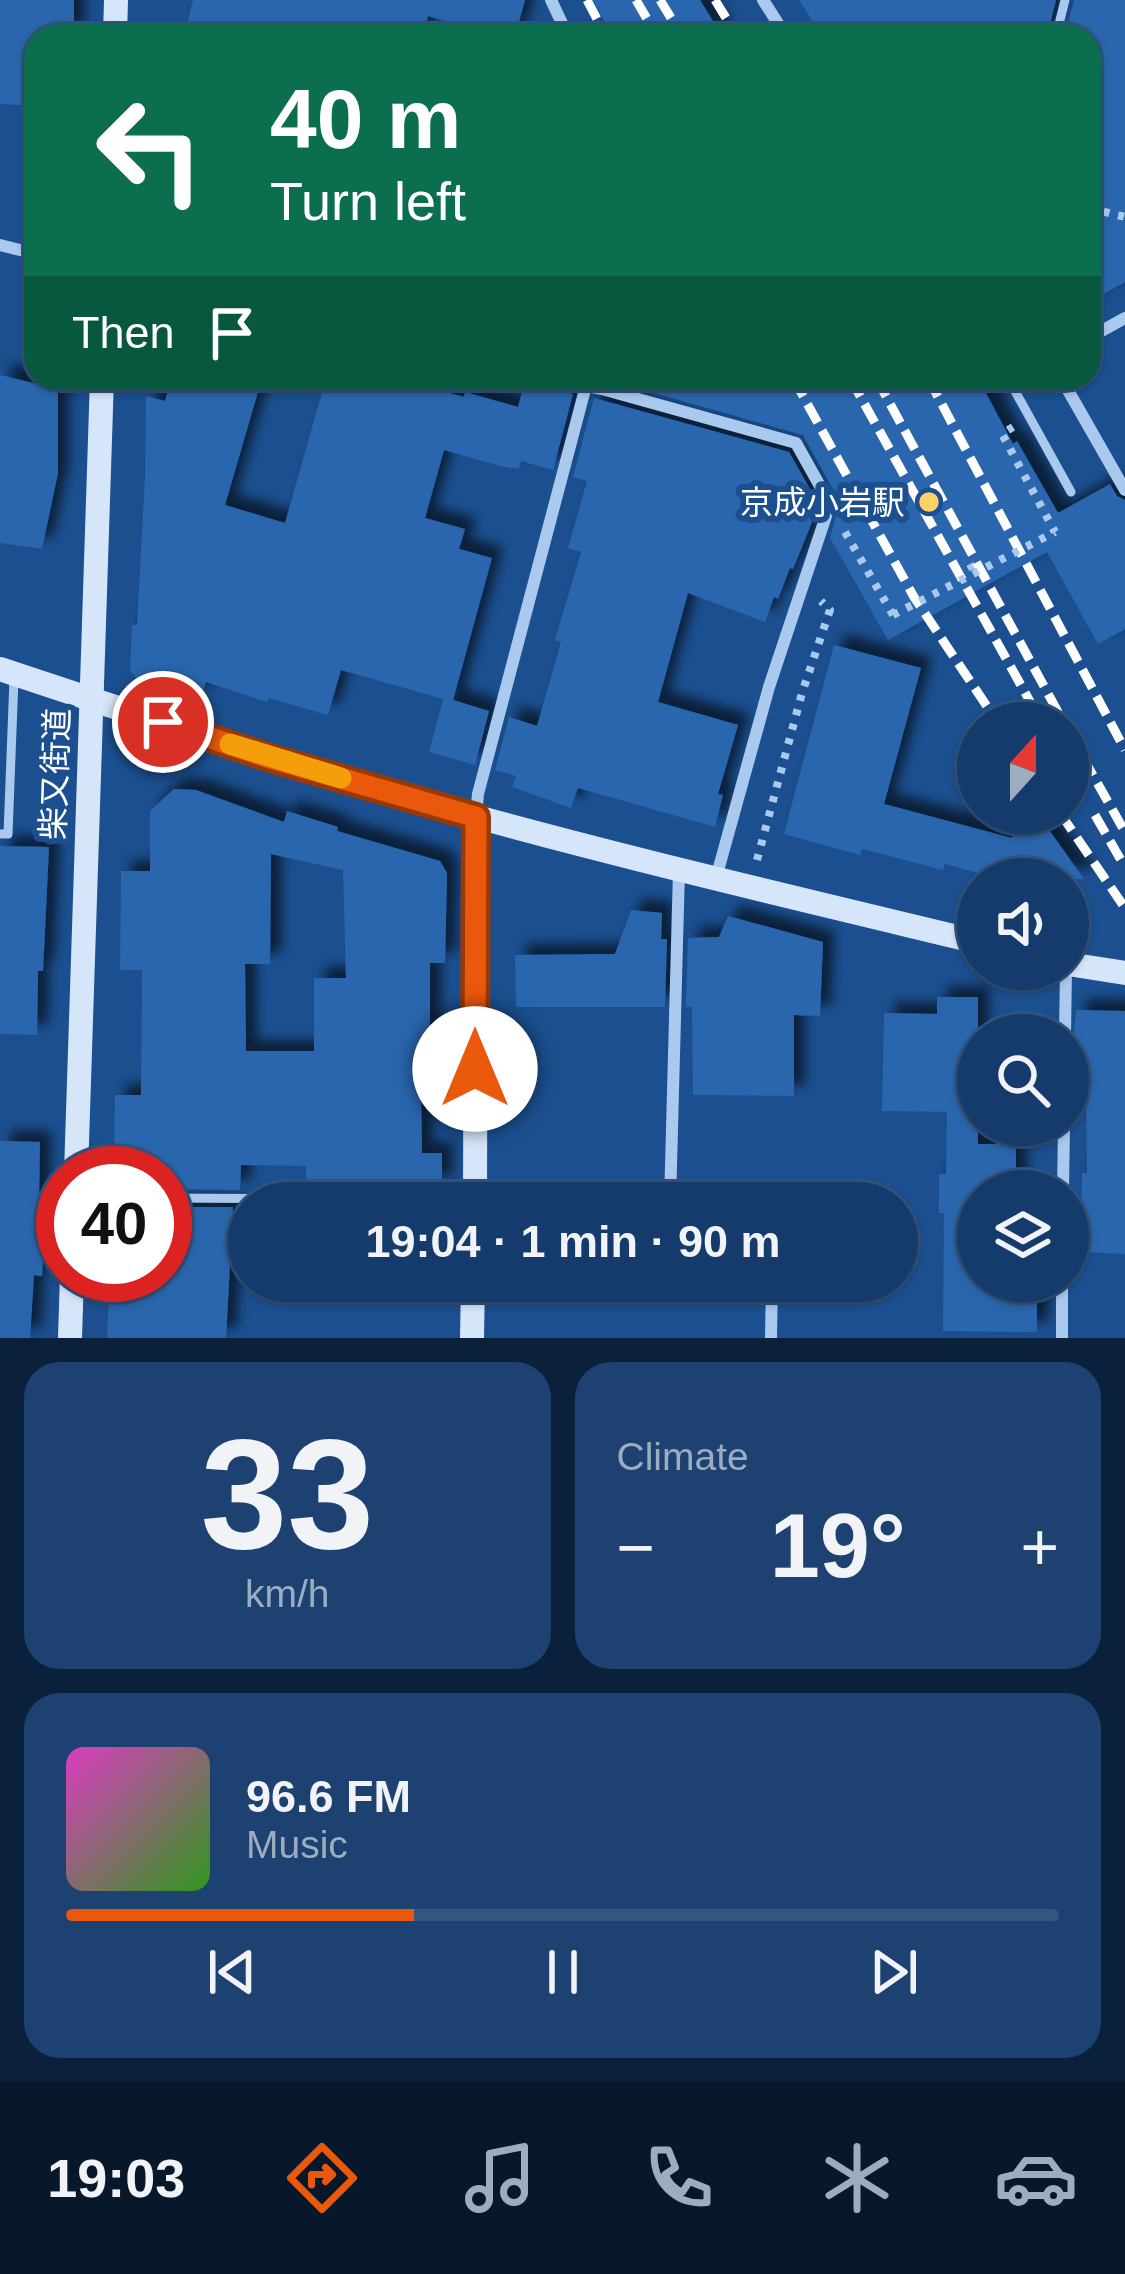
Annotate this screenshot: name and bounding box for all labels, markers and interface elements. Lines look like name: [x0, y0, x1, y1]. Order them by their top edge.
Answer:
icon: left: [72, 72, 228, 228]
text: 40 m: [270, 72, 461, 166]
text: Turn left: [270, 171, 466, 231]
icon: arrive: [199, 300, 265, 366]
text: Then: [72, 307, 175, 358]
place label: 京成小岩駅: [740, 484, 905, 521]
marker: 京成小岩駅: [916, 489, 942, 515]
pin: [112, 671, 214, 773]
icon: arrive: [130, 689, 196, 755]
north arrow: [957, 702, 1089, 834]
map controls: [957, 702, 1089, 1302]
street label: 柴又街道: [34, 707, 76, 841]
button: sound: [957, 858, 1089, 990]
position arrow: [412, 1006, 538, 1132]
button: search: [957, 1014, 1089, 1146]
speed limit sign: 40: [36, 1146, 192, 1302]
button: layers: [957, 1170, 1089, 1302]
text: 19:04 · 1 min · 90 m: [365, 1216, 781, 1267]
text: 33: [200, 1407, 374, 1581]
text: Climate: [617, 1435, 749, 1478]
text: 19°: [770, 1496, 906, 1596]
text: −: [617, 1510, 655, 1584]
text: +: [1020, 1510, 1059, 1584]
text: km/h: [245, 1572, 330, 1615]
text: 96.6 FM: [246, 1771, 411, 1822]
text: Music: [246, 1823, 348, 1866]
icon: previous: [199, 1939, 265, 2005]
icon: pause: [530, 1939, 596, 2005]
icon: next: [861, 1939, 927, 2005]
icon: directions: [280, 2136, 364, 2220]
icon: music: [458, 2136, 542, 2220]
icon: phone: [637, 2136, 721, 2220]
icon: climate: [815, 2136, 899, 2220]
icon: car: [994, 2136, 1078, 2220]
text: 19:03: [47, 2148, 185, 2208]

